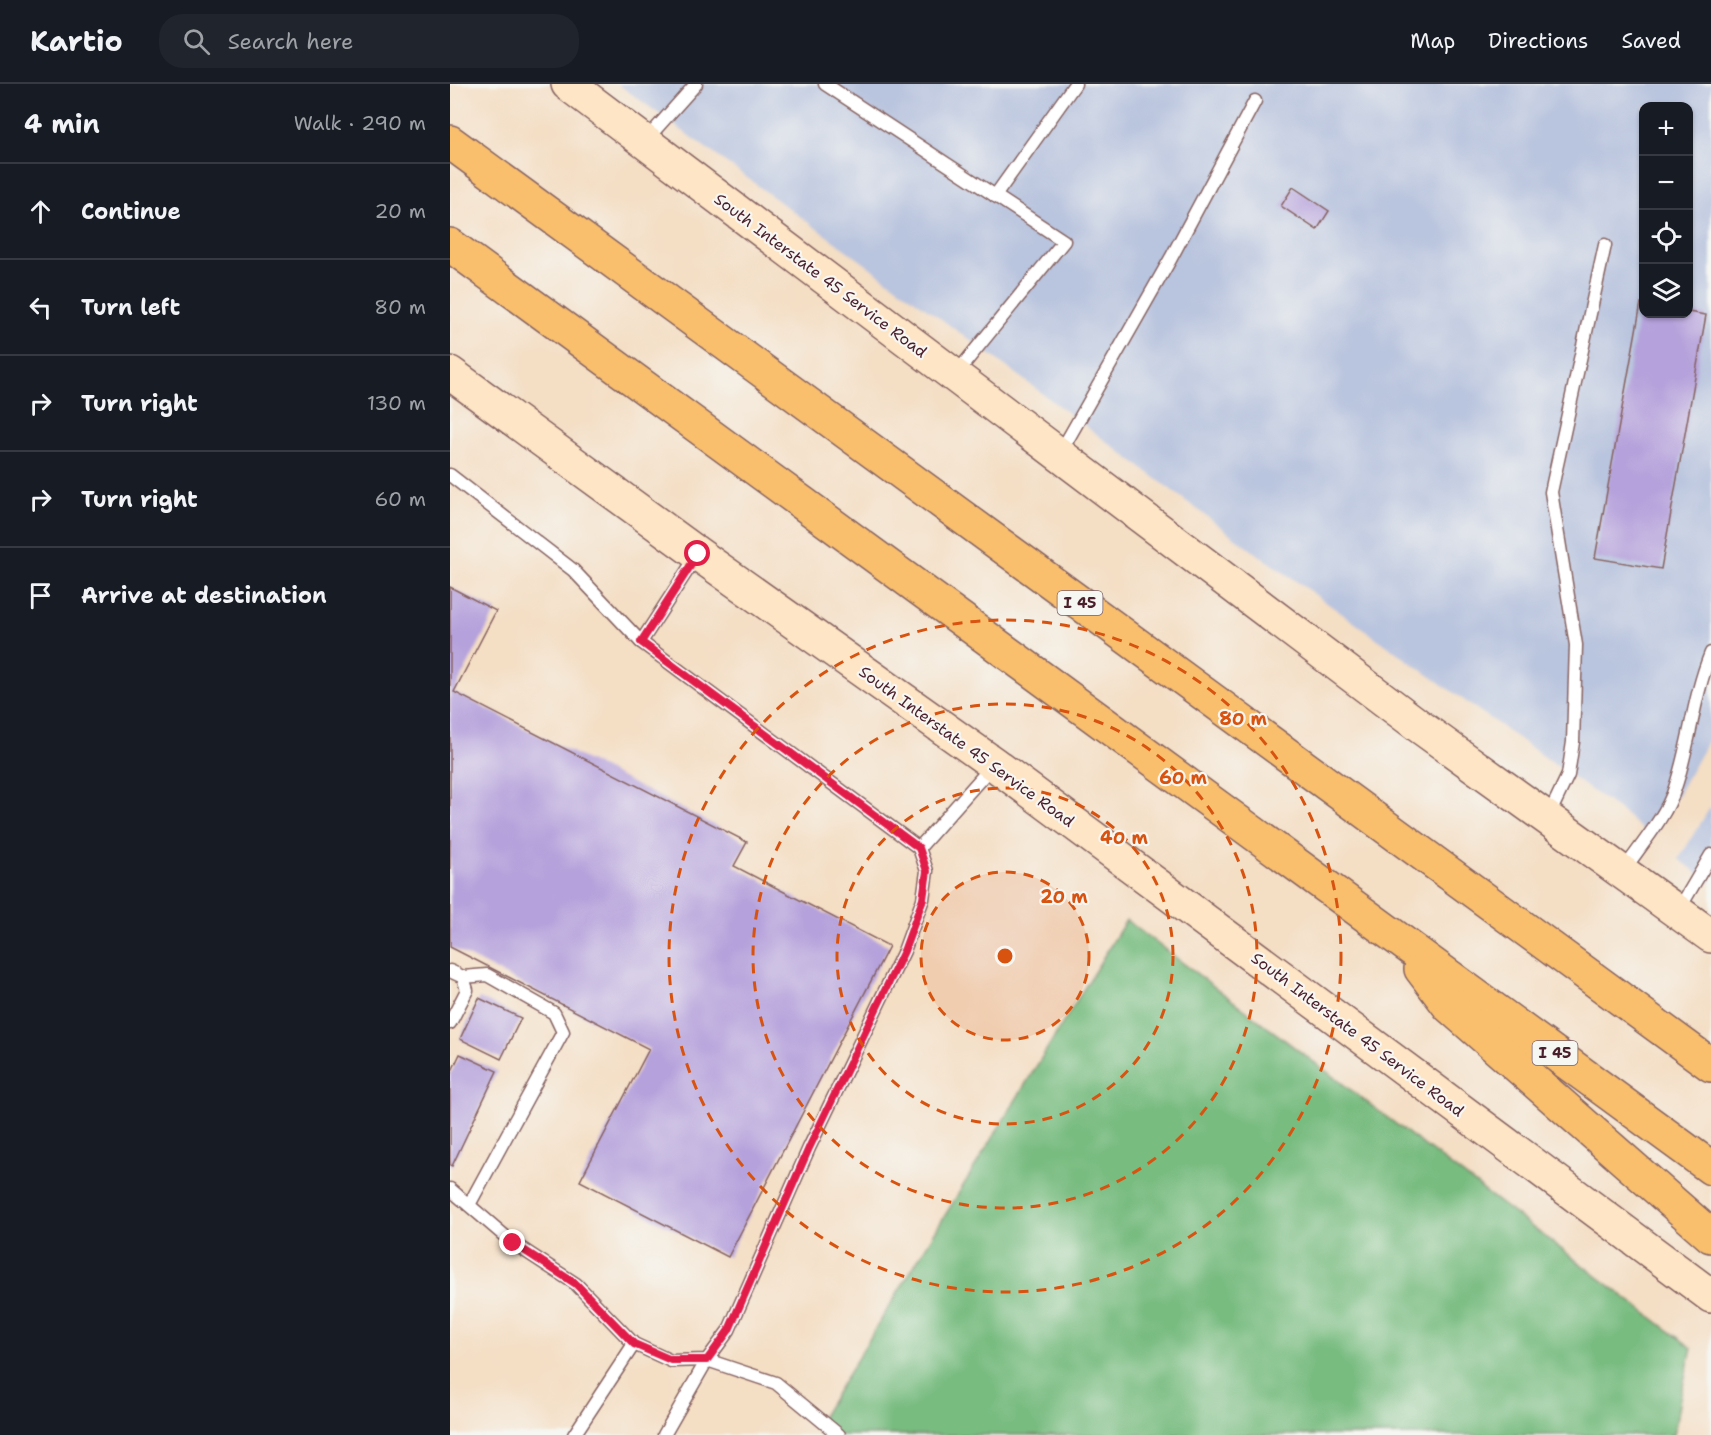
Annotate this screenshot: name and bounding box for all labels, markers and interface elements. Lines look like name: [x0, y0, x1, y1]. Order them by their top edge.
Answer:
search box: [159, 14, 579, 68]
text: Kartio: [30, 22, 123, 60]
icon: search: [180, 25, 213, 58]
text: Search here: [228, 27, 353, 56]
text: Map: [1410, 27, 1455, 55]
text: Directions: [1488, 27, 1588, 55]
text: Saved: [1621, 27, 1681, 55]
map controls: [1639, 102, 1693, 318]
button: +: [1639, 102, 1693, 156]
text: 4 min: [24, 106, 100, 141]
text: Walk · 290 m: [294, 110, 426, 136]
button: −: [1639, 156, 1693, 210]
street label: South Interstate 45 Service Road: [710, 188, 931, 362]
icon: ahead: [24, 195, 57, 228]
text: Continue: [81, 197, 181, 226]
text: 20 m: [375, 198, 426, 224]
button: locate: [1639, 210, 1693, 264]
button: layers: [1639, 264, 1693, 318]
icon: left: [24, 291, 57, 324]
text: Turn left: [81, 293, 180, 322]
text: 80 m: [374, 294, 426, 320]
icon: right: [24, 387, 57, 420]
text: Turn right: [81, 389, 198, 418]
text: 130 m: [367, 390, 426, 416]
icon: right: [24, 483, 57, 516]
text: Turn right: [81, 485, 198, 514]
text: 60 m: [374, 486, 426, 512]
route start: [684, 540, 710, 566]
icon: arrive: [24, 579, 57, 612]
text: Arrive at destination: [81, 581, 327, 610]
road number: I 45: [1058, 591, 1102, 615]
street label: South Interstate 45 Service Road: [855, 661, 1079, 832]
text: 80 m: [1219, 707, 1267, 731]
text: 60 m: [1159, 766, 1207, 790]
text: 40 m: [1100, 826, 1148, 850]
text: 20 m: [1040, 885, 1088, 909]
centre of rings: [995, 946, 1015, 966]
street label: South Interstate 45 Service Road: [1247, 947, 1468, 1121]
road number: I 45: [1532, 1041, 1578, 1065]
route end: [499, 1229, 525, 1255]

